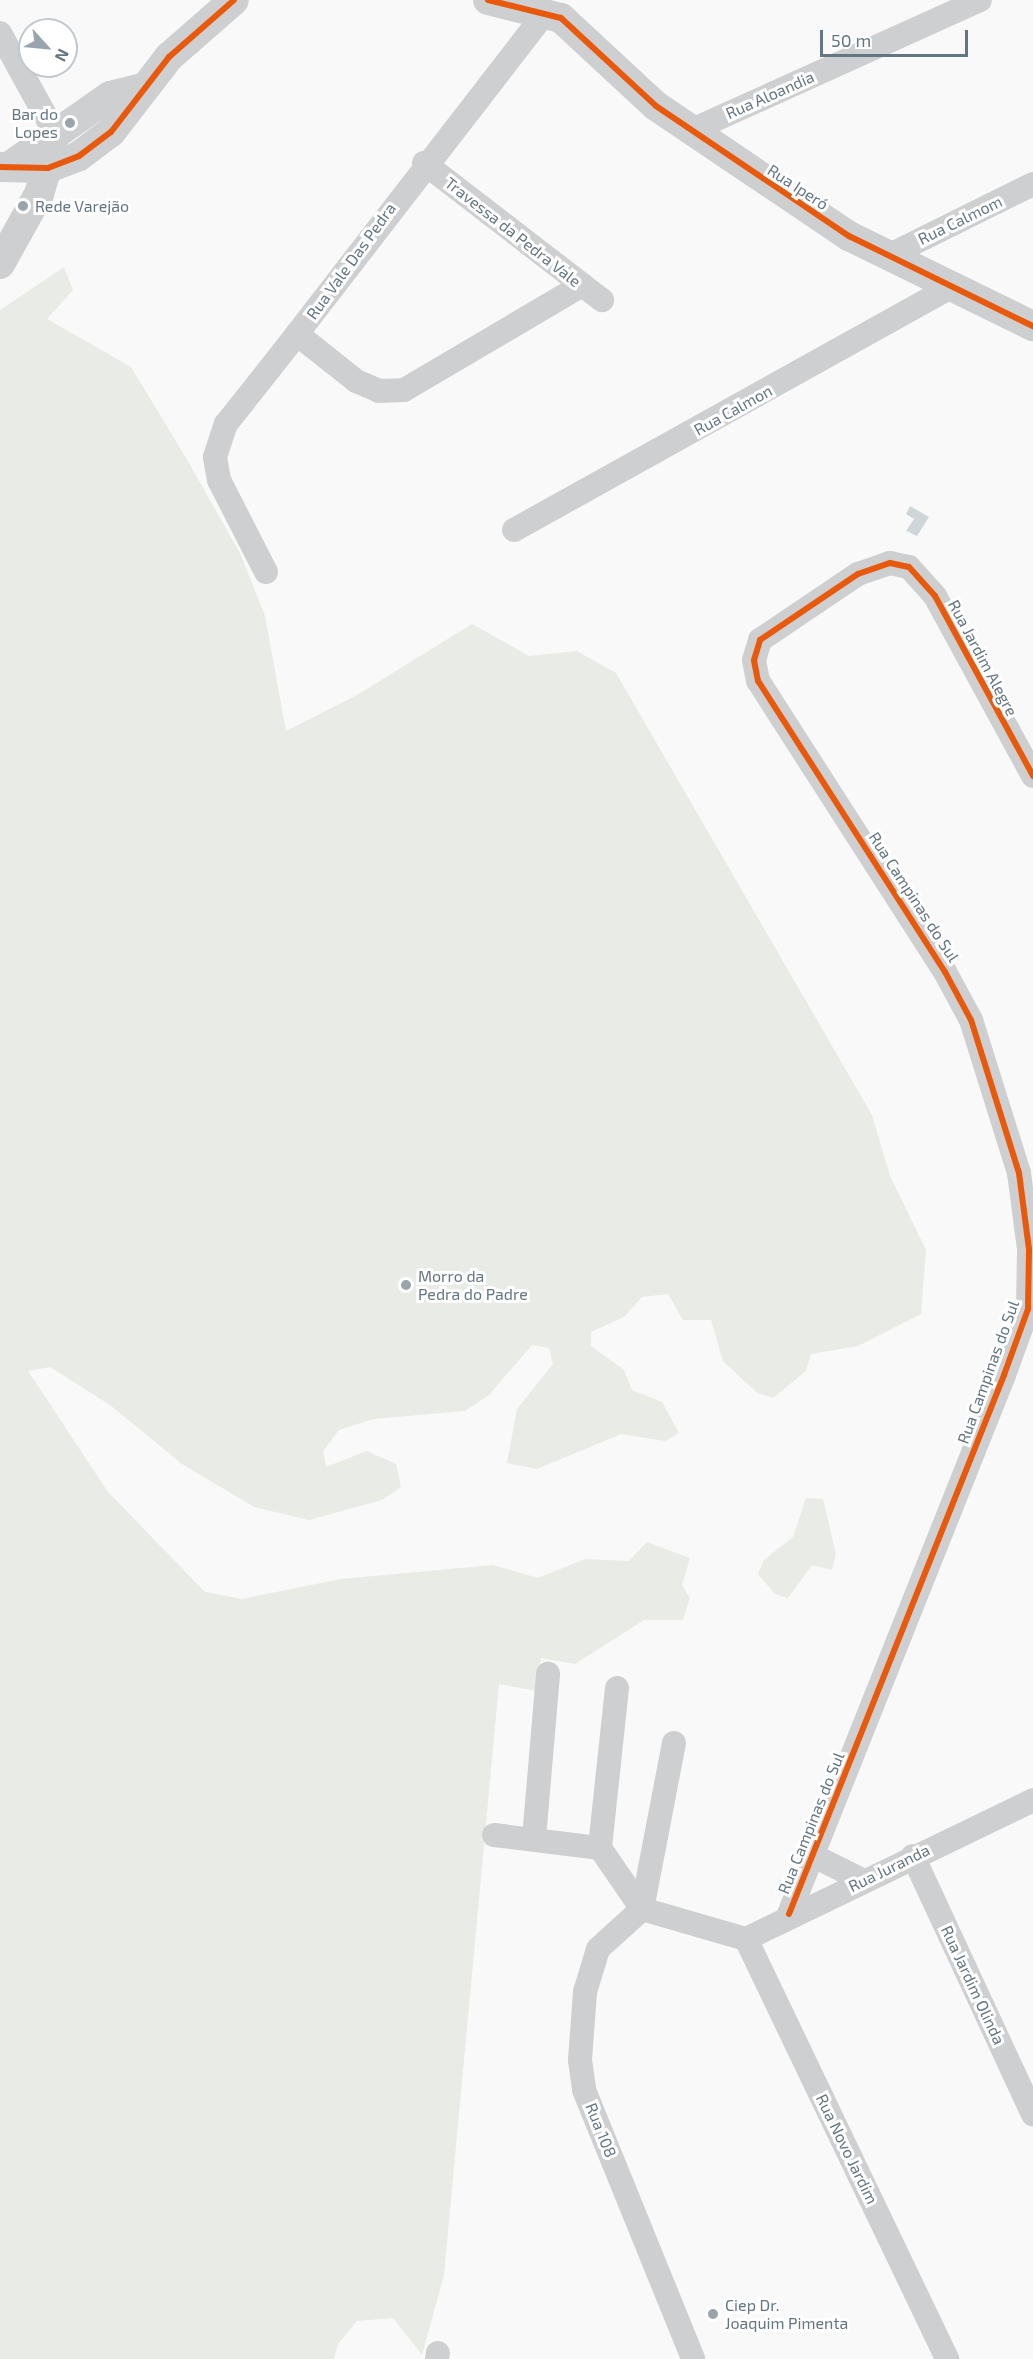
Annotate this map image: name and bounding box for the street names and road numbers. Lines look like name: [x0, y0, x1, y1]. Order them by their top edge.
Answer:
street label: Rua Aloandia: [723, 67, 817, 123]
street label: Rua Iperó: [764, 160, 832, 214]
street label: Travessa da Pedra Vale: [441, 173, 585, 291]
street label: Rua Calmom: [915, 191, 1005, 249]
street label: Rua Vale Das Pedra: [302, 199, 400, 323]
street label: Rua Calmon: [691, 381, 775, 439]
street label: Rua Jardim Alegre: [944, 596, 1022, 720]
street label: Rua Campinas do Sul: [865, 828, 963, 966]
street label: Rua Campinas do Sul: [953, 1298, 1023, 1446]
street label: Rua Campinas do Sul: [774, 1749, 848, 1897]
street label: Rua Juranda: [845, 1840, 933, 1896]
street label: Rua Jardim Olinda: [937, 1922, 1009, 2048]
street label: Rua Novo Jardim: [812, 2091, 882, 2207]
street label: Rua 108: [581, 2100, 621, 2160]

